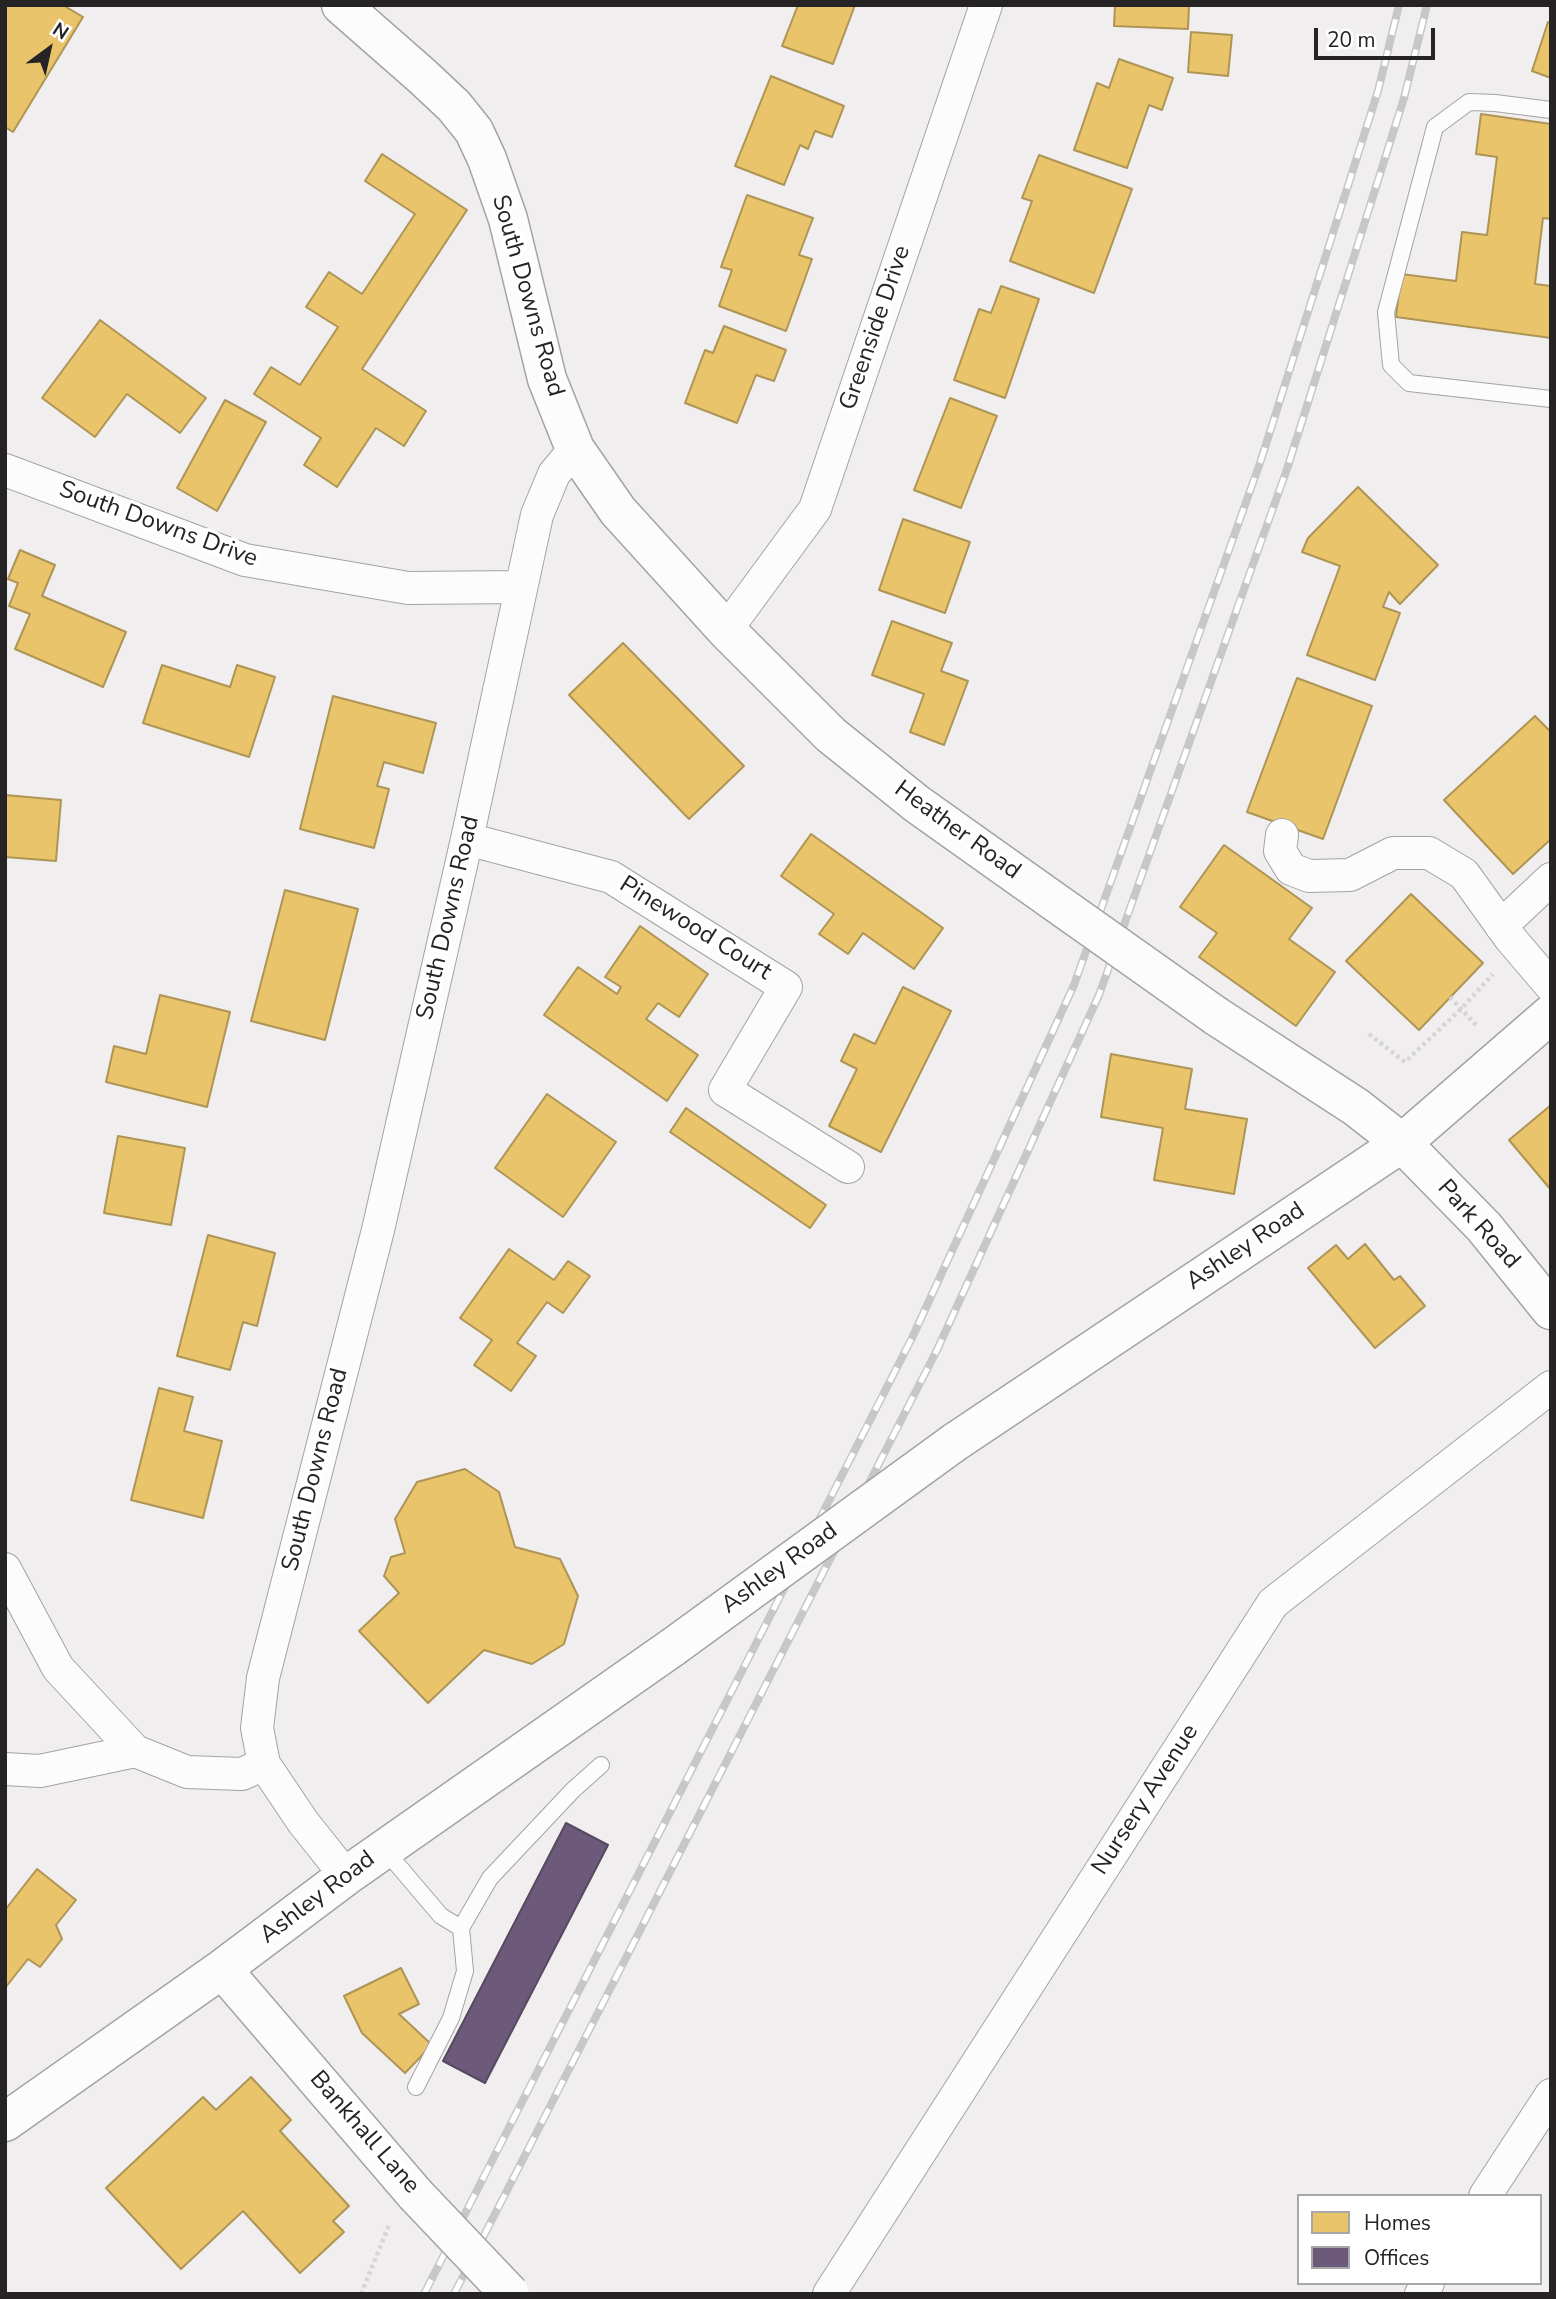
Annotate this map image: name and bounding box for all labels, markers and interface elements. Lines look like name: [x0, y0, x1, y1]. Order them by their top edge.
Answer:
north arrow: [14, 14, 84, 84]
scale bar: [1318, 14, 1439, 58]
text: N: [47, 17, 73, 46]
text: 20 m: [1327, 26, 1376, 54]
street label: South Downs Road: [484, 192, 570, 400]
street label: Greenside Drive: [834, 242, 918, 414]
street label: South Downs Drive: [55, 476, 261, 574]
street label: Heather Road: [888, 776, 1026, 886]
street label: South Downs Road: [412, 813, 486, 1023]
street label: Pinewood Court: [614, 871, 776, 987]
street label: Park Road: [1431, 1175, 1525, 1275]
street label: Ashley Road: [1181, 1197, 1311, 1297]
street label: South Downs Road: [277, 1366, 355, 1574]
street label: Ashley Road: [716, 1517, 844, 1621]
street label: Nursery Avenue: [1087, 1719, 1205, 1881]
street label: Ashley Road: [255, 1845, 381, 1951]
street label: Bankhall Lane: [303, 2066, 425, 2200]
legend: [1297, 2194, 1542, 2285]
text: Homes: [1364, 2209, 1431, 2237]
text: Offices: [1364, 2244, 1429, 2272]

